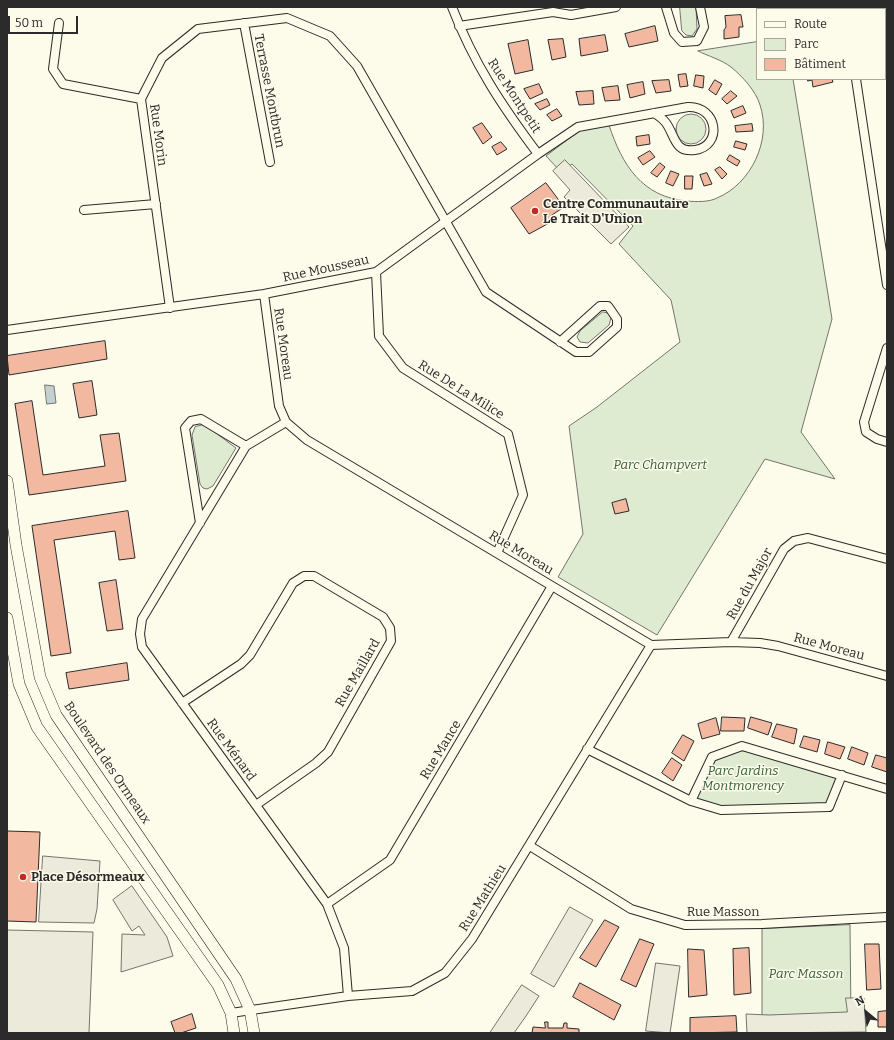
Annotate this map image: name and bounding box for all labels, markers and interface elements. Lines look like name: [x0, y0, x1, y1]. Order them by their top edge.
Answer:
scale bar: [10, 8, 80, 34]
legend: [756, 8, 886, 80]
text: 50 m: [15, 16, 43, 30]
text: Route: [794, 17, 827, 31]
street label: Terrasse Montbrun: [250, 33, 288, 149]
text: Parc: [794, 37, 819, 51]
street label: Rue Montpetit: [484, 56, 544, 136]
text: Bâtiment: [794, 57, 846, 71]
street label: Rue Morin: [146, 103, 170, 167]
place label: Centre Communautaire Le Trait D'Union: [543, 196, 689, 227]
marker: Centre Communautaire Le Trait D'Union: [530, 206, 540, 216]
street label: Rue Mousseau: [281, 252, 371, 286]
street label: Rue Moreau: [270, 307, 296, 381]
street label: Rue De La Milice: [415, 357, 507, 423]
park label: Parc Champvert: [613, 457, 707, 473]
street label: Rue Moreau: [486, 528, 556, 578]
street label: Rue du Major: [724, 545, 776, 623]
street label: Rue Moreau: [792, 630, 866, 664]
street label: Rue Maillard: [332, 636, 384, 710]
street label: Boulevard des Ormeaux: [60, 699, 154, 827]
street label: Rue Ménard: [203, 716, 259, 784]
street label: Rue Mance: [417, 718, 465, 782]
park label: Parc Jardins Montmorency: [702, 763, 784, 794]
street label: Rue Mathieu: [456, 862, 510, 934]
place label: Place Désormeaux: [31, 869, 145, 885]
marker: Place Désormeaux: [18, 872, 28, 882]
street label: Rue Masson: [687, 904, 759, 920]
park label: Parc Masson: [769, 966, 843, 982]
north arrow: [846, 992, 886, 1032]
text: N: [853, 993, 867, 1009]

